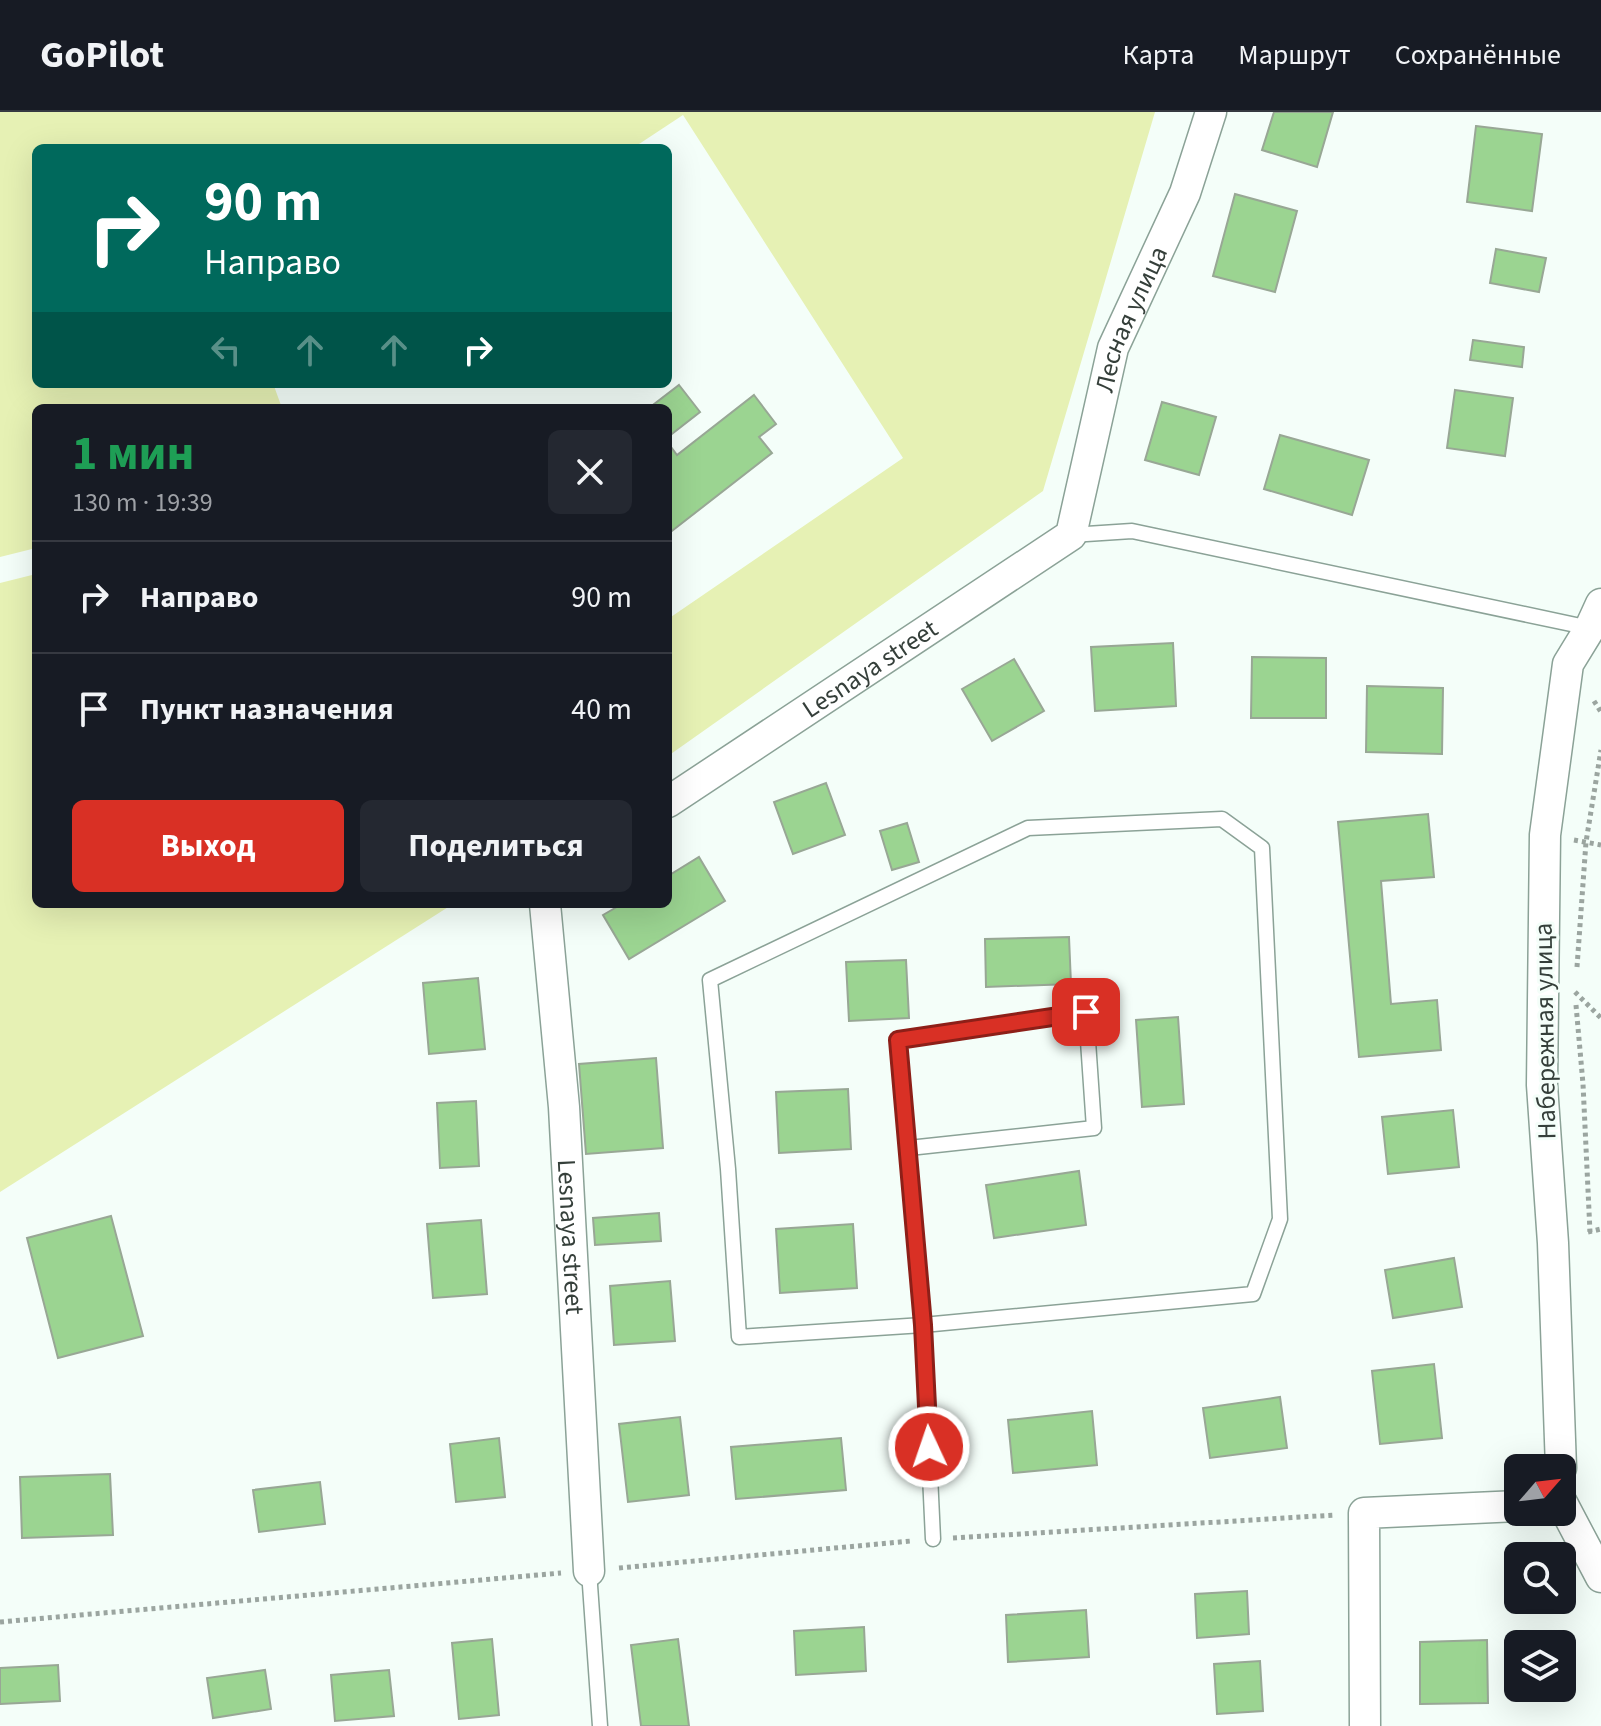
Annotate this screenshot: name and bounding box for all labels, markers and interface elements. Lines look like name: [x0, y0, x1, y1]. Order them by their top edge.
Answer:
text: GoPilot: [40, 28, 164, 82]
text: Карта: [1123, 35, 1194, 75]
text: Маршрут: [1238, 35, 1351, 75]
text: Сохранённые: [1395, 35, 1561, 75]
text: 90 m: [204, 163, 322, 242]
icon: right: [72, 176, 176, 280]
text: Направо: [204, 237, 341, 288]
street label: Лесная улица: [1085, 240, 1176, 396]
icon: left: [204, 328, 248, 372]
icon: ahead: [288, 328, 332, 372]
icon: ahead: [372, 328, 416, 372]
icon: right: [456, 328, 500, 372]
text: 1 мин: [72, 420, 195, 488]
button: close: [548, 430, 632, 514]
text: 130 m · 19:39: [72, 484, 213, 521]
icon: right: [72, 575, 116, 619]
text: Направо: [140, 576, 258, 619]
text: 90 m: [571, 576, 632, 619]
street label: Lesnaya street: [795, 610, 945, 727]
icon: arrive: [72, 687, 116, 731]
text: Пункт назначения: [140, 688, 394, 731]
text: 40 m: [571, 688, 632, 731]
button: Выход: [72, 800, 344, 892]
button: Поделиться: [360, 800, 632, 892]
street label: Набережная улица: [1525, 922, 1565, 1140]
pin: [1052, 978, 1120, 1046]
icon: arrive: [1064, 990, 1108, 1034]
street label: Lesnaya street: [548, 1158, 594, 1316]
position arrow: [887, 1405, 971, 1489]
north arrow: [1504, 1454, 1576, 1526]
map controls: [1504, 1454, 1576, 1702]
button: search: [1504, 1542, 1576, 1614]
button: layers: [1504, 1630, 1576, 1702]

